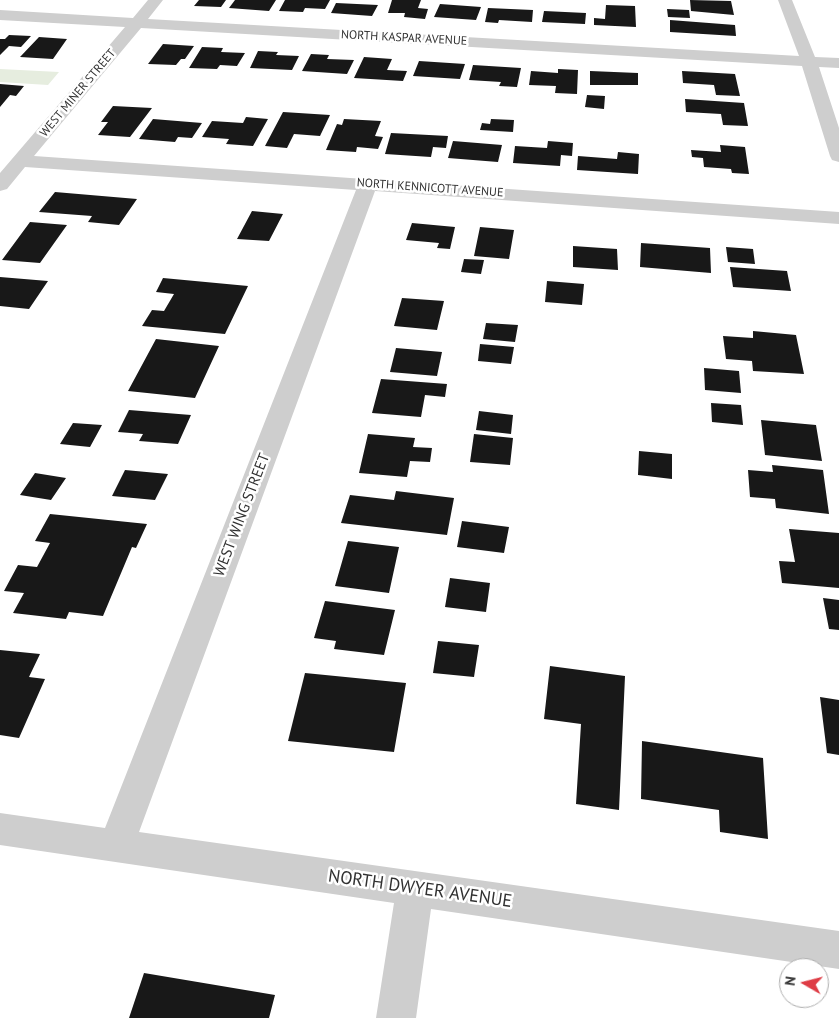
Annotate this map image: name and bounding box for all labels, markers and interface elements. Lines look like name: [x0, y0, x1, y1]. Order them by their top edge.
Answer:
street label: NORTH KASPAR AVENUE: [341, 28, 467, 48]
street label: WEST MINER STREET: [37, 46, 119, 140]
street label: NORTH KENNICOTT AVENUE: [356, 176, 504, 200]
street label: WEST WING STREET: [210, 451, 274, 579]
street label: NORTH DWYER AVENUE: [327, 865, 513, 913]
north arrow: [779, 958, 829, 1008]
text: N: [781, 975, 800, 987]

